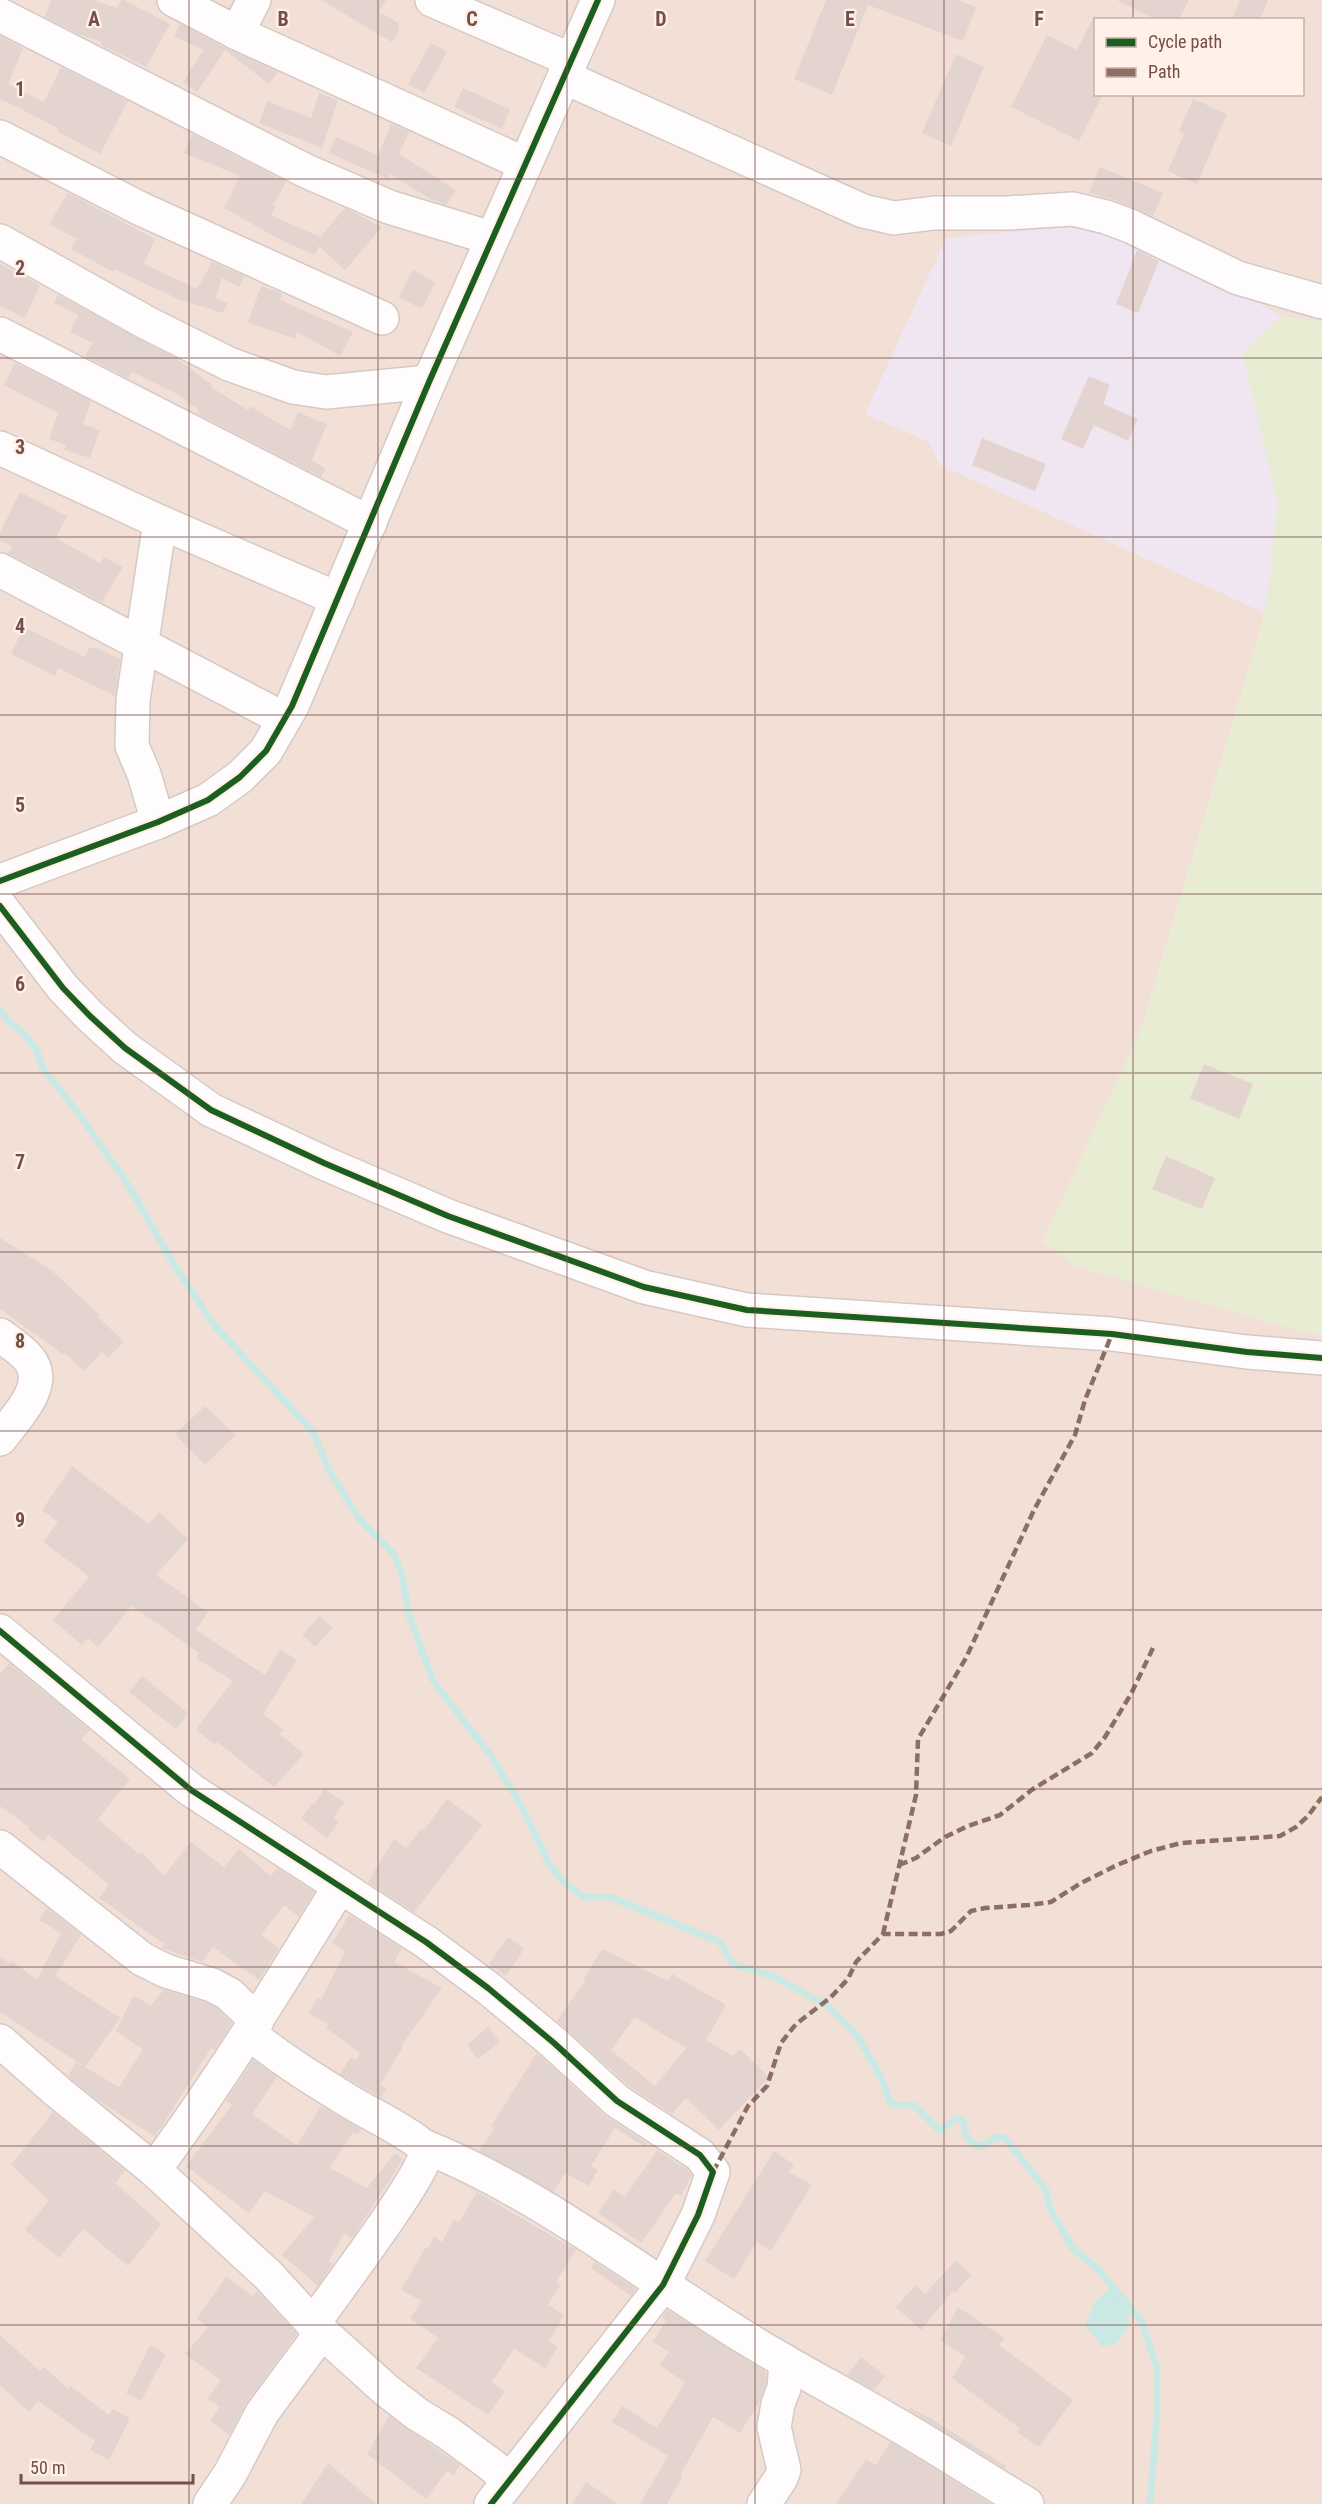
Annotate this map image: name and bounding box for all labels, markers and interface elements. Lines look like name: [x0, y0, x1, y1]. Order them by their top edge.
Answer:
text: A: [88, 7, 100, 31]
text: B: [277, 7, 289, 31]
text: C: [466, 7, 478, 31]
text: D: [655, 7, 667, 31]
text: E: [845, 7, 855, 31]
text: F: [1034, 7, 1044, 31]
legend: [1094, 18, 1304, 96]
text: Cycle path: [1148, 31, 1222, 52]
text: Path: [1148, 61, 1181, 82]
text: 1: [15, 77, 25, 101]
text: 2: [15, 256, 25, 280]
text: 3: [15, 435, 25, 459]
text: 4: [15, 614, 25, 638]
text: 5: [15, 793, 25, 817]
text: 6: [15, 972, 25, 996]
text: 7: [15, 1150, 25, 1174]
text: 8: [15, 1329, 25, 1353]
text: 9: [15, 1508, 25, 1532]
scale bar: [21, 2447, 194, 2485]
text: 50 m: [30, 2457, 65, 2478]

